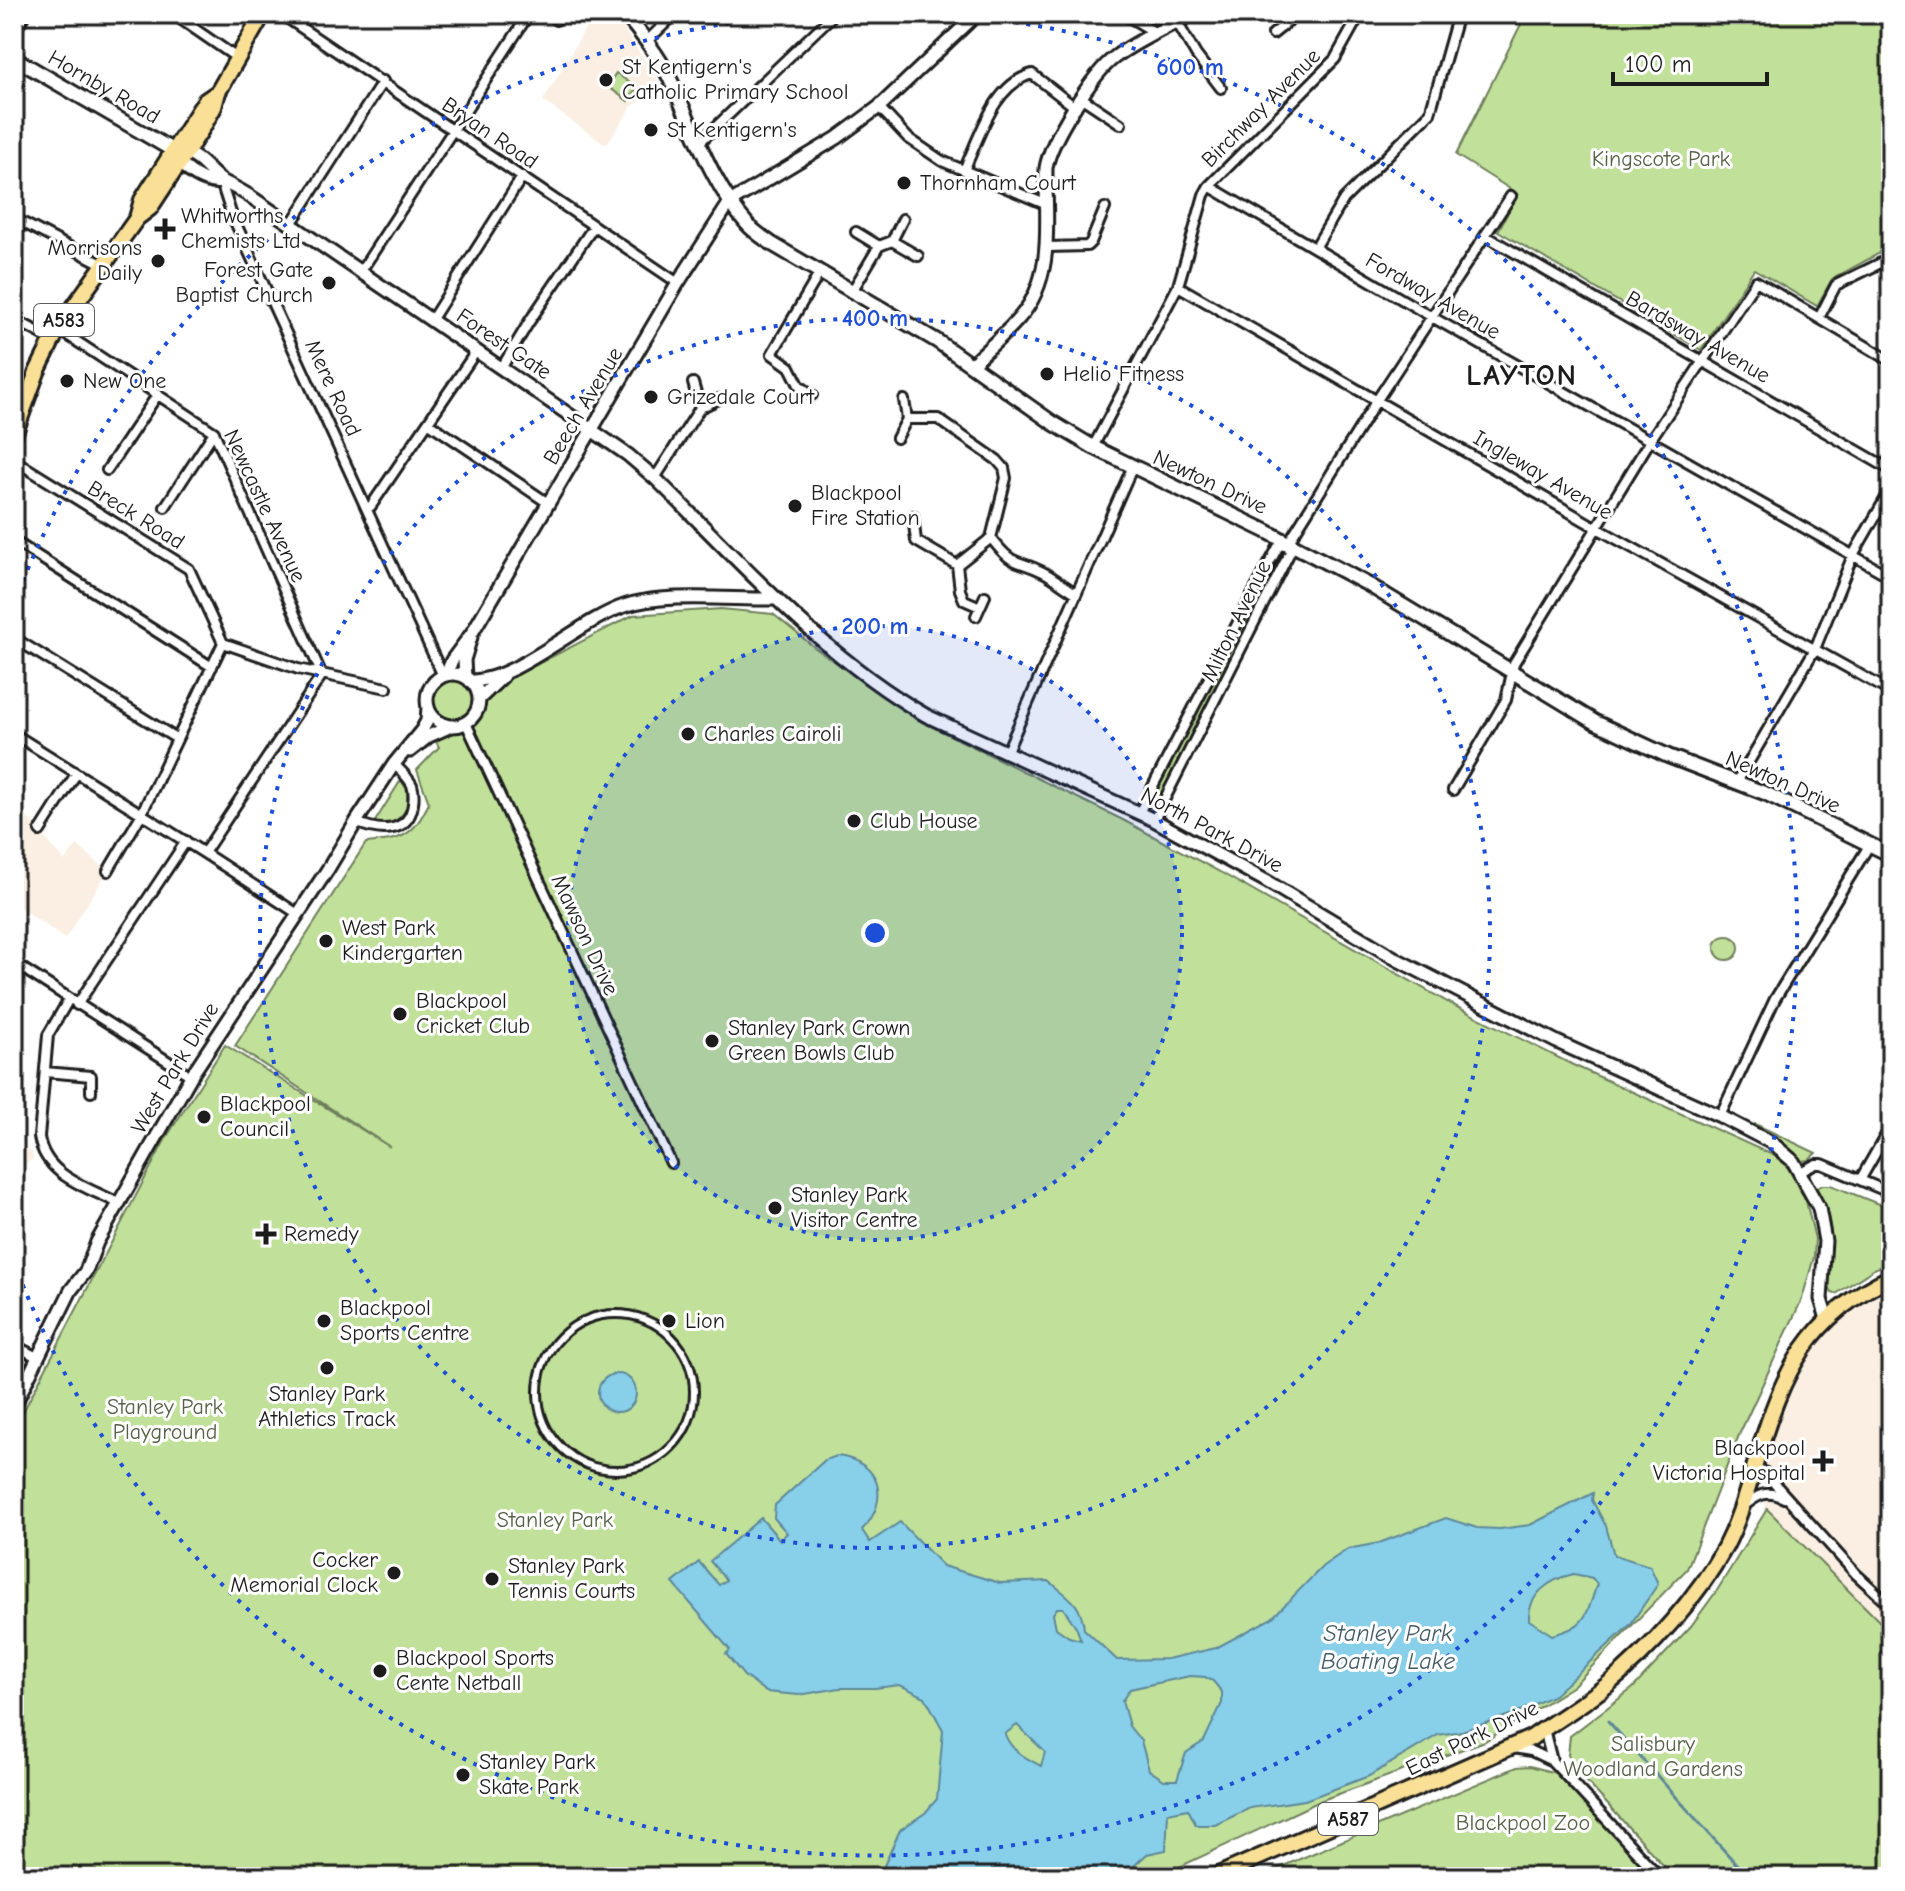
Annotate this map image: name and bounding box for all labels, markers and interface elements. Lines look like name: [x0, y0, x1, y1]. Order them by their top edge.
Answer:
scale bar: [1613, 36, 1767, 86]
street label: Birchway Avenue: [1196, 43, 1326, 173]
street label: Hornby Road: [43, 45, 165, 129]
text: 100 m: [1625, 50, 1692, 78]
text: 600 m: [1156, 53, 1224, 81]
place label: St Kentigern's Catholic Primary School: [622, 54, 849, 105]
marker: St Kentigern's Catholic Primary School: [597, 71, 615, 89]
street label: Bryan Road: [437, 91, 543, 175]
place label: St Kentigern's: [667, 117, 797, 143]
marker: St Kentigern's: [642, 121, 660, 139]
park label: Kingscote Park: [1592, 146, 1731, 172]
place label: Thornham Court: [920, 170, 1077, 196]
marker: Thornham Court: [895, 174, 913, 192]
place label: Whitworths Chemists Ltd: [181, 203, 301, 254]
marker: Whitworths Chemists Ltd: [156, 220, 174, 238]
place label: Morrisons Daily: [47, 235, 142, 286]
street label: Fordway Avenue: [1361, 247, 1505, 345]
marker: Morrisons Daily: [149, 252, 167, 270]
place label: Forest Gate Baptist Church: [175, 257, 313, 308]
marker: Forest Gate Baptist Church: [320, 274, 338, 292]
street label: Bardsway Avenue: [1621, 285, 1775, 389]
street label: Forest Gate: [452, 303, 556, 385]
road number: A583: [34, 304, 94, 336]
text: 400 m: [842, 304, 908, 332]
street label: Mere Road: [299, 336, 367, 440]
street label: Beech Avenue: [538, 343, 628, 469]
district label: LAYTON: [1466, 358, 1578, 393]
place label: Helio Fitness: [1063, 361, 1184, 387]
marker: Helio Fitness: [1038, 365, 1056, 383]
place label: New One: [83, 368, 166, 394]
marker: New One: [58, 372, 76, 390]
place label: Grizedale Court: [667, 384, 815, 410]
marker: Grizedale Court: [642, 388, 660, 406]
street label: Newcastle Avenue: [218, 425, 312, 587]
street label: Ingleway Avenue: [1469, 425, 1617, 525]
street label: Newton Drive: [1149, 444, 1271, 520]
street label: Breck Road: [83, 475, 189, 555]
place label: Blackpool Fire Station: [811, 480, 920, 531]
marker: Blackpool Fire Station: [786, 497, 804, 515]
street label: Milton Avenue: [1195, 556, 1277, 686]
text: 200 m: [841, 612, 909, 640]
place label: Charles Cairoli: [704, 721, 841, 747]
marker: Charles Cairoli: [679, 725, 697, 743]
street label: Newton Drive: [1722, 745, 1844, 819]
street label: North Park Drive: [1137, 782, 1287, 878]
place label: Club House: [870, 808, 978, 834]
marker: Club House: [845, 812, 863, 830]
street label: Mawson Drive: [546, 870, 624, 1000]
place label: West Park Kindergarten: [342, 915, 463, 966]
centre of rings: [861, 919, 889, 947]
marker: West Park Kindergarten: [317, 932, 335, 950]
place label: Blackpool Cricket Club: [416, 988, 530, 1039]
street label: West Park Drive: [126, 998, 224, 1138]
marker: Blackpool Cricket Club: [391, 1005, 409, 1023]
place label: Stanley Park Crown Green Bowls Club: [728, 1015, 910, 1066]
marker: Stanley Park Crown Green Bowls Club: [703, 1032, 721, 1050]
place label: Blackpool Council: [220, 1091, 311, 1142]
marker: Blackpool Council: [195, 1108, 213, 1126]
place label: Stanley Park Visitor Centre: [791, 1182, 918, 1233]
marker: Stanley Park Visitor Centre: [766, 1199, 784, 1217]
place label: Remedy: [284, 1221, 359, 1247]
marker: Remedy: [255, 1223, 277, 1245]
place label: Blackpool Sports Centre: [340, 1295, 469, 1346]
place label: Lion: [685, 1308, 725, 1334]
marker: Blackpool Sports Centre: [315, 1312, 333, 1330]
marker: Lion: [660, 1312, 678, 1330]
marker: Stanley Park Athletics Track: [318, 1359, 336, 1377]
place label: Stanley Park Athletics Track: [258, 1381, 396, 1432]
park label: Stanley Park Playground: [107, 1394, 224, 1445]
place label: Blackpool Victoria Hospital: [1653, 1435, 1805, 1486]
marker: Blackpool Victoria Hospital: [1812, 1450, 1834, 1472]
park label: Stanley Park: [497, 1507, 614, 1533]
place label: Cocker Memorial Clock: [230, 1547, 378, 1598]
place label: Stanley Park Tennis Courts: [508, 1553, 635, 1604]
marker: Cocker Memorial Clock: [385, 1564, 403, 1582]
marker: Stanley Park Tennis Courts: [483, 1570, 501, 1588]
water label: Stanley Park Boating Lake: [1321, 1619, 1455, 1675]
place label: Blackpool Sports Cente Netball: [396, 1645, 554, 1696]
marker: Blackpool Sports Cente Netball: [371, 1662, 389, 1680]
street label: East Park Drive: [1401, 1695, 1543, 1781]
park label: Salisbury Woodland Gardens: [1563, 1731, 1743, 1782]
place label: Stanley Park Skate Park: [479, 1749, 596, 1800]
marker: Stanley Park Skate Park: [454, 1766, 472, 1784]
road number: A587: [1318, 1803, 1378, 1835]
park label: Blackpool Zoo: [1456, 1810, 1590, 1836]

